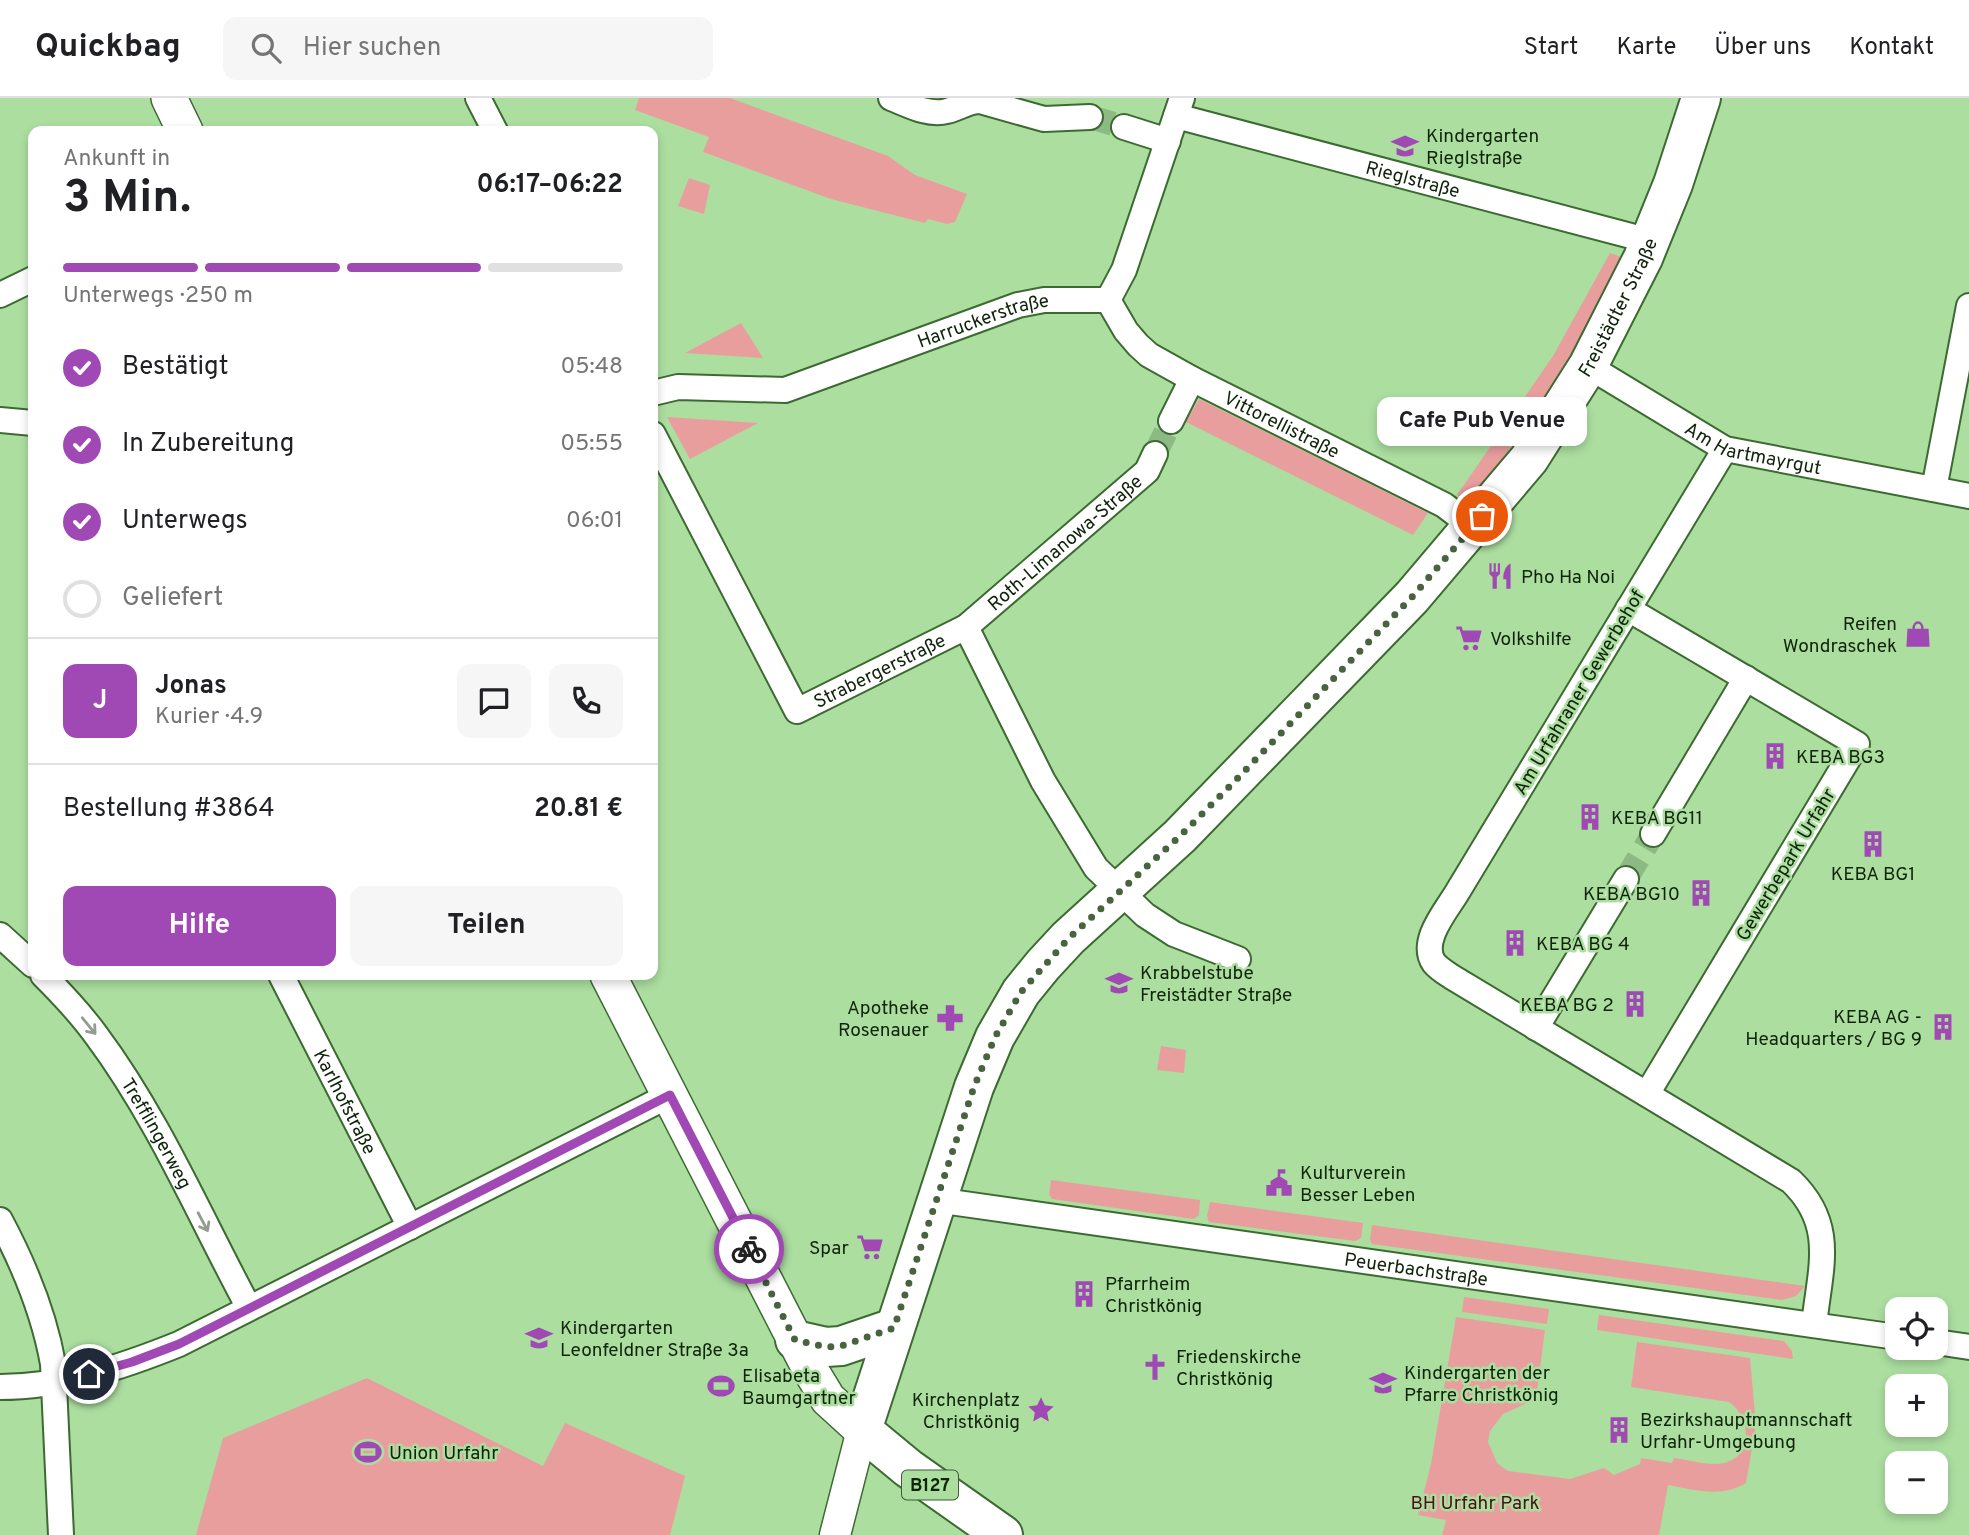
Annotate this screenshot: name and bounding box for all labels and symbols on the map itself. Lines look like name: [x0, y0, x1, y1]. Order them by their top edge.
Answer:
place label: Kindergarten Rieglstraße: [1426, 125, 1539, 171]
school or university icon: Kindergarten Rieglstraße: [1390, 131, 1420, 161]
street label: Rieglstraße: [1363, 156, 1462, 204]
street label: Freistädter Straße: [1574, 235, 1664, 382]
street label: Harruckerstraße: [914, 289, 1051, 355]
street label: Vittorellistraße: [1219, 387, 1343, 465]
callout: Cafe Pub Venue: [1377, 397, 1587, 446]
street label: Am Hartmayrgut: [1680, 417, 1823, 481]
street label: Roth-Limanowa-Straße: [983, 470, 1148, 617]
pin: [1452, 486, 1512, 546]
restaurant icon: Pho Ha Noi: [1485, 561, 1515, 591]
place label: Pho Ha Noi: [1521, 566, 1615, 590]
street label: Am Urfahraner Gewerbehof: [1509, 586, 1651, 800]
place label: Reifen Wondraschek: [1783, 613, 1897, 659]
shop icon: Reifen Wondraschek: [1903, 619, 1933, 649]
supermarket icon: Volkshilfe: [1454, 623, 1484, 653]
place label: Volkshilfe: [1490, 628, 1571, 652]
street label: Strabergerstraße: [810, 629, 950, 715]
building icon: KEBA BG3: [1760, 741, 1790, 771]
place label: KEBA BG3: [1796, 746, 1885, 770]
street label: Gewerbepark Urfahr: [1732, 784, 1842, 946]
building icon: KEBA BG11: [1575, 802, 1605, 832]
place label: KEBA BG11: [1611, 807, 1703, 831]
building icon: KEBA BG1: [1858, 829, 1888, 859]
place label: KEBA BG1: [1831, 863, 1915, 887]
building icon: KEBA BG10: [1686, 878, 1716, 908]
place label: KEBA BG10: [1583, 883, 1680, 907]
building icon: KEBA BG 4: [1500, 928, 1530, 958]
place label: KEBA BG 4: [1536, 933, 1630, 957]
place label: Krabbelstube Freistädter Straße: [1140, 962, 1292, 1008]
school or university icon: Krabbelstube Freistädter Straße: [1104, 968, 1134, 998]
building icon: KEBA BG 2: [1620, 989, 1650, 1019]
place label: KEBA BG 2: [1520, 994, 1614, 1018]
place label: Apotheke Rosenauer: [838, 997, 930, 1043]
pharmacy icon: Apotheke Rosenauer: [935, 1003, 965, 1033]
place label: KEBA AG - Headquarters / BG 9: [1745, 1006, 1922, 1052]
building icon: KEBA AG - Headquarters / BG 9: [1928, 1012, 1958, 1042]
one-way arrow: [81, 1016, 96, 1034]
street label: Karlhofstraße: [307, 1046, 381, 1159]
street label: Trefflingerweg: [115, 1074, 196, 1194]
place label: Kulturverein Besser Leben: [1300, 1162, 1416, 1208]
public building icon: Kulturverein Besser Leben: [1264, 1168, 1294, 1198]
one-way arrow: [197, 1211, 211, 1231]
courier: [714, 1214, 784, 1284]
supermarket icon: Spar: [855, 1232, 885, 1262]
place label: Spar: [809, 1237, 850, 1261]
street label: Peuerbachstraße: [1342, 1248, 1489, 1293]
place label: Pfarrheim Christkönig: [1105, 1273, 1202, 1319]
building icon: Pfarrheim Christkönig: [1069, 1279, 1099, 1309]
place label: Kindergarten Leonfeldner Straße 3a: [560, 1317, 749, 1363]
school or university icon: Kindergarten Leonfeldner Straße 3a: [524, 1323, 554, 1353]
pin: [59, 1344, 119, 1404]
place label: Friedenskirche Christkönig: [1176, 1346, 1301, 1392]
church icon: Friedenskirche Christkönig: [1140, 1352, 1170, 1382]
place label: Kindergarten der Pfarre Christkönig: [1404, 1362, 1559, 1408]
place label: Elisabeta Baumgartner: [742, 1365, 856, 1411]
school or university icon: Kindergarten der Pfarre Christkönig: [1368, 1368, 1398, 1398]
sports icon: Elisabeta Baumgartner: [706, 1371, 736, 1401]
place label: Kirchenplatz Christkönig: [912, 1389, 1020, 1435]
place icon: Kirchenplatz Christkönig: [1026, 1395, 1056, 1425]
place label: Bezirkshauptmannschaft Urfahr-Umgebung: [1640, 1409, 1852, 1455]
building icon: Bezirkshauptmannschaft Urfahr-Umgebung: [1604, 1415, 1634, 1445]
sports icon: Union Urfahr: [353, 1437, 383, 1467]
place label: Union Urfahr: [389, 1442, 499, 1466]
road number: B127: [902, 1470, 958, 1500]
park label: BH Urfahr Park: [1410, 1492, 1540, 1516]

